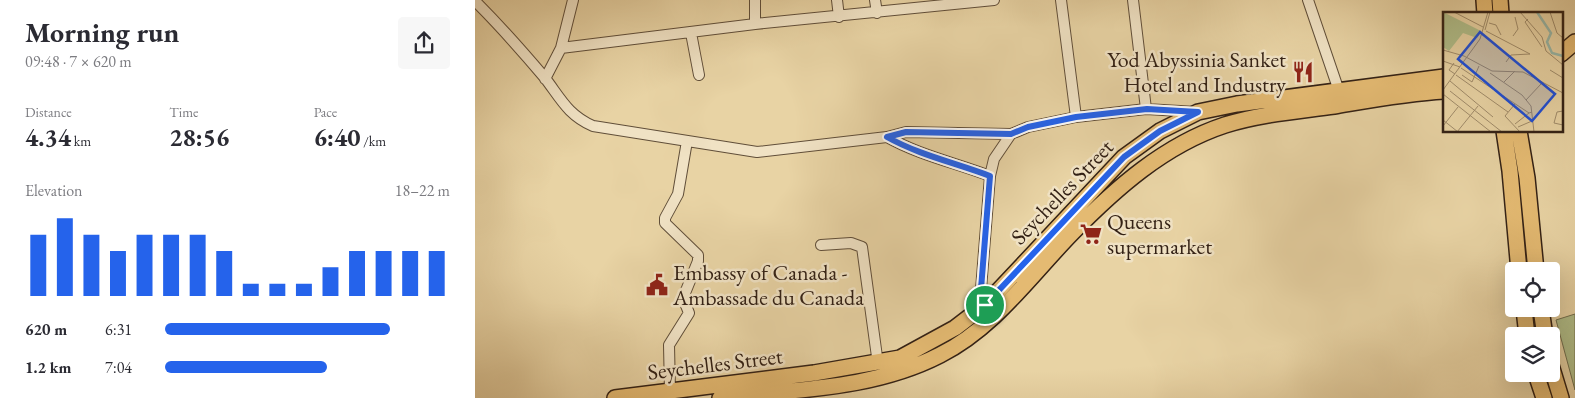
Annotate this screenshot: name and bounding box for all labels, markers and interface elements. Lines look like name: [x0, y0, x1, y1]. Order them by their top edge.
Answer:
inset map: [1443, 12, 1563, 132]
text: Morning run: [25, 14, 179, 50]
button: share: [398, 17, 450, 69]
place label: Yod Abyssinia Sanket Hotel and Industry: [1107, 45, 1286, 99]
text: 09:48 · 7 × 620 m: [25, 51, 132, 72]
restaurant icon: Yod Abyssinia Sanket Hotel and Industry: [1290, 59, 1316, 85]
text: Distance: [25, 103, 72, 121]
text: Time: [169, 103, 199, 121]
text: Pace: [314, 103, 337, 121]
text: 4.34: [25, 121, 71, 153]
text: 28:56: [169, 121, 229, 153]
text: 6:40: [314, 121, 360, 153]
text: km: [71, 132, 91, 150]
text: /km: [360, 132, 386, 150]
street label: Seychelles Street: [1004, 133, 1120, 251]
text: Elevation: [25, 180, 83, 201]
text: 18–22 m: [395, 180, 450, 201]
place label: Queens supermarket: [1107, 207, 1212, 261]
supermarket icon: Queens supermarket: [1078, 221, 1104, 247]
place label: Embassy of Canada - Ambassade du Canada: [672, 258, 864, 312]
map controls: [1505, 262, 1560, 382]
button: locate: [1505, 262, 1560, 317]
public building icon: Embassy of Canada - Ambassade du Canada: [644, 272, 670, 298]
pin: [964, 284, 1006, 326]
icon: arrive: [971, 291, 999, 319]
text: 620 m: [25, 319, 67, 340]
text: 6:31: [105, 319, 132, 340]
button: layers: [1505, 327, 1560, 382]
street label: Seychelles Street: [646, 341, 784, 387]
text: 1.2 km: [25, 357, 71, 378]
text: 7:04: [105, 357, 132, 378]

